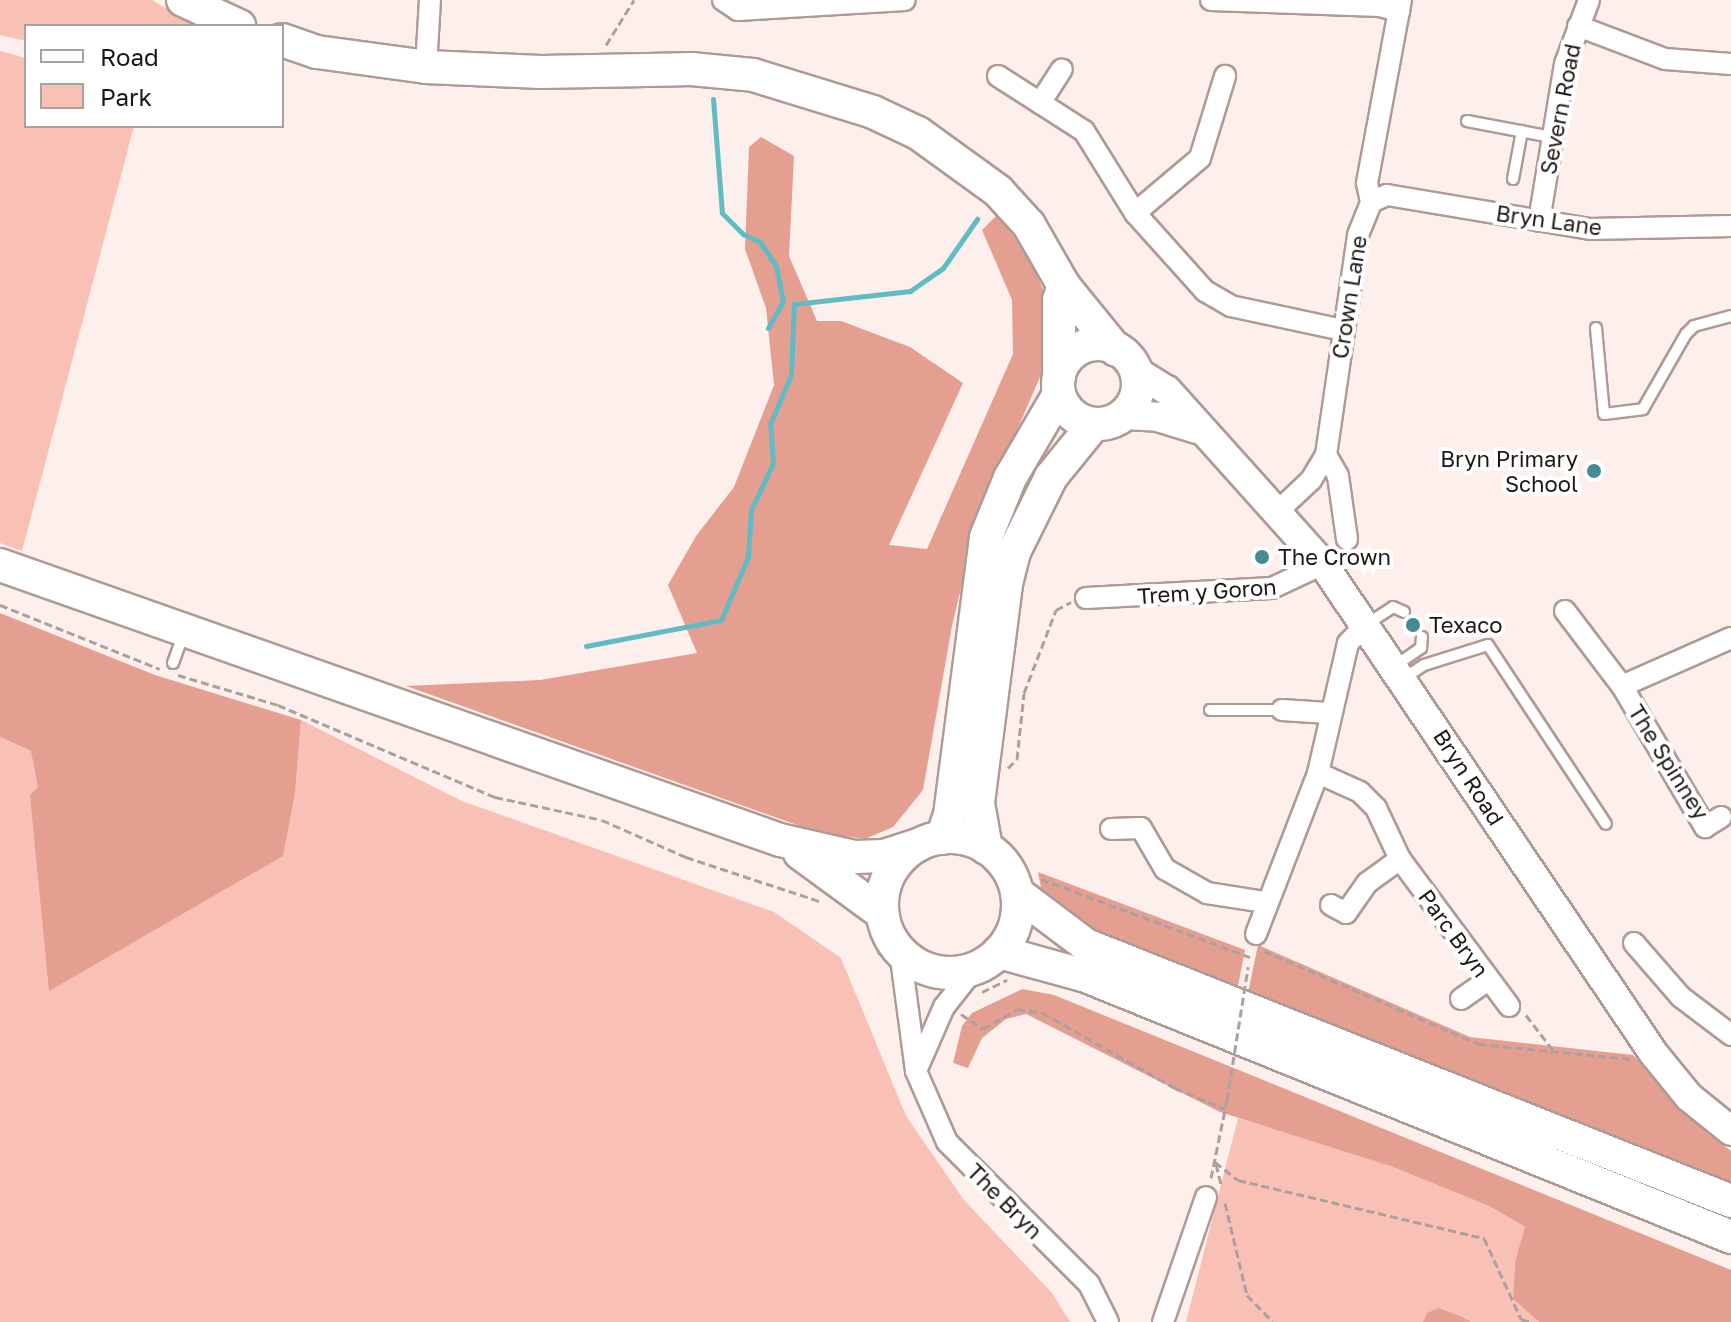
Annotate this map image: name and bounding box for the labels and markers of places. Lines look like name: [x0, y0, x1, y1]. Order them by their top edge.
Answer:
place label: Bryn Primary School: [1440, 445, 1578, 496]
marker: Bryn Primary School: [1585, 462, 1603, 480]
place label: The Crown: [1278, 544, 1391, 570]
marker: The Crown: [1253, 548, 1271, 566]
place label: Texaco: [1429, 612, 1502, 638]
marker: Texaco: [1404, 616, 1422, 634]

